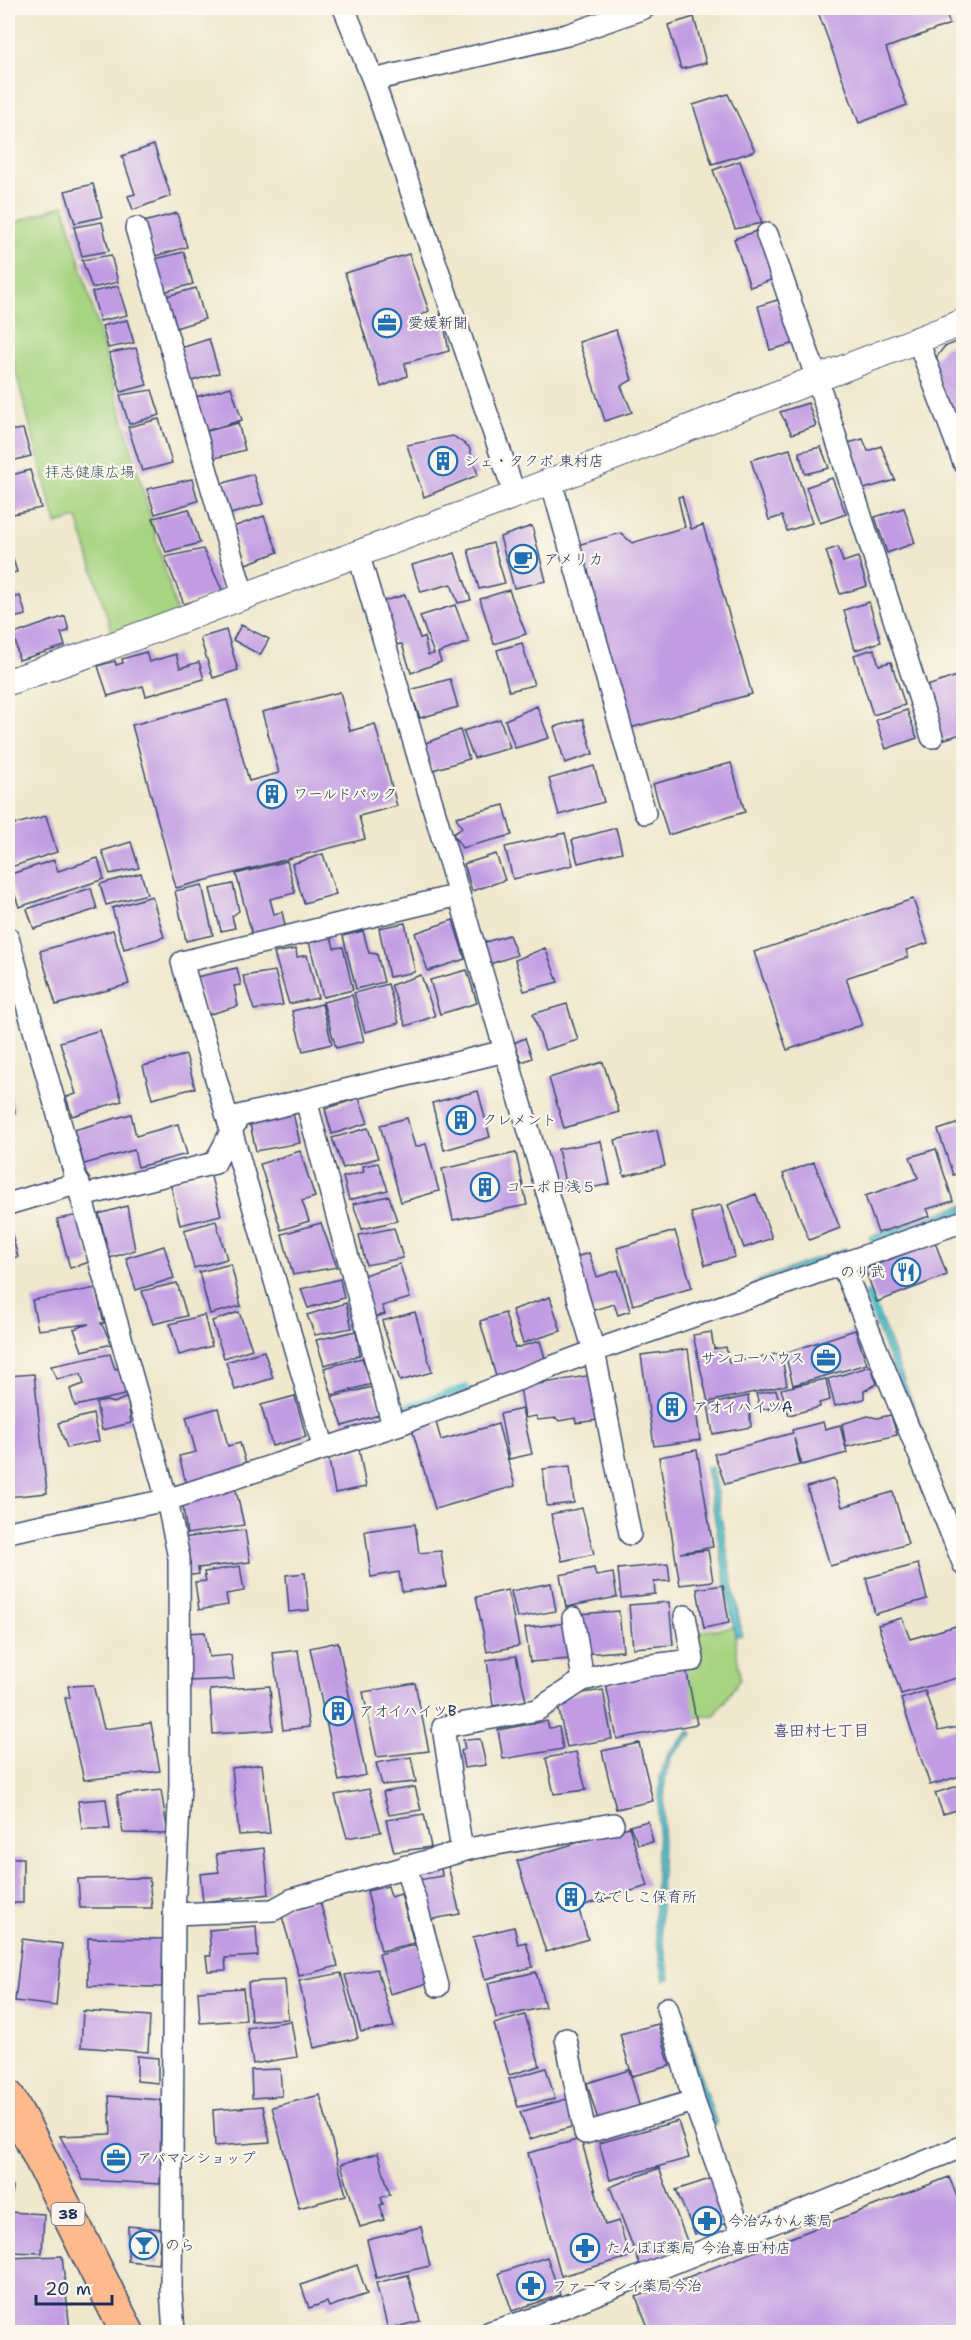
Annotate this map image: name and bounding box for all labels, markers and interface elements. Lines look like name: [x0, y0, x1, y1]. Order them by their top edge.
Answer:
office icon: 愛媛新聞: [371, 307, 403, 339]
place label: 愛媛新聞: [408, 313, 468, 333]
building icon: シェ・タクボ 東村店: [427, 445, 459, 477]
place label: シェ・タクボ 東村店: [464, 451, 604, 471]
park label: 拝志健康広場: [45, 462, 135, 482]
cafe icon: アメリカ: [507, 543, 539, 575]
place label: アメリカ: [544, 549, 603, 569]
building icon: ワールドパック: [256, 778, 288, 810]
place label: ワールドパック: [293, 784, 397, 804]
building icon: クレメント: [445, 1104, 477, 1136]
place label: クレメント: [482, 1110, 557, 1130]
building icon: コーポ日浅５: [469, 1171, 501, 1203]
place label: コーポ日浅５: [506, 1177, 596, 1197]
restaurant icon: のり武: [890, 1256, 922, 1288]
place label: のり武: [840, 1262, 885, 1282]
office icon: サンコーハウス: [810, 1342, 842, 1374]
place label: サンコーハウス: [701, 1348, 805, 1368]
building icon: アオイハイツA: [656, 1391, 688, 1423]
place label: アオイハイツA: [693, 1397, 793, 1417]
building icon: アオイハイツB: [322, 1695, 354, 1727]
place label: アオイハイツB: [359, 1701, 457, 1721]
district label: 喜田村七丁目: [773, 1720, 869, 1741]
building icon: なでしこ保育所: [555, 1881, 587, 1913]
place label: なでしこ保育所: [592, 1887, 697, 1907]
office icon: アパマンショップ: [100, 2142, 132, 2174]
place label: アパマンショップ: [137, 2148, 256, 2168]
road number: 38: [52, 2203, 84, 2225]
pharmacy icon: 今治みかん薬局: [691, 2205, 723, 2237]
place label: 今治みかん薬局: [728, 2211, 833, 2231]
bar icon: のら: [128, 2229, 160, 2261]
pharmacy icon: たんぽぽ薬局 今治喜田村店: [569, 2232, 601, 2264]
place label: のら: [165, 2235, 195, 2255]
place label: たんぽぽ薬局 今治喜田村店: [606, 2238, 791, 2258]
scale bar: [36, 2268, 112, 2306]
pharmacy icon: ファーマシイ薬局今治: [515, 2270, 547, 2302]
place label: ファーマシイ薬局今治: [552, 2276, 702, 2296]
text: 20 m: [45, 2277, 91, 2301]

